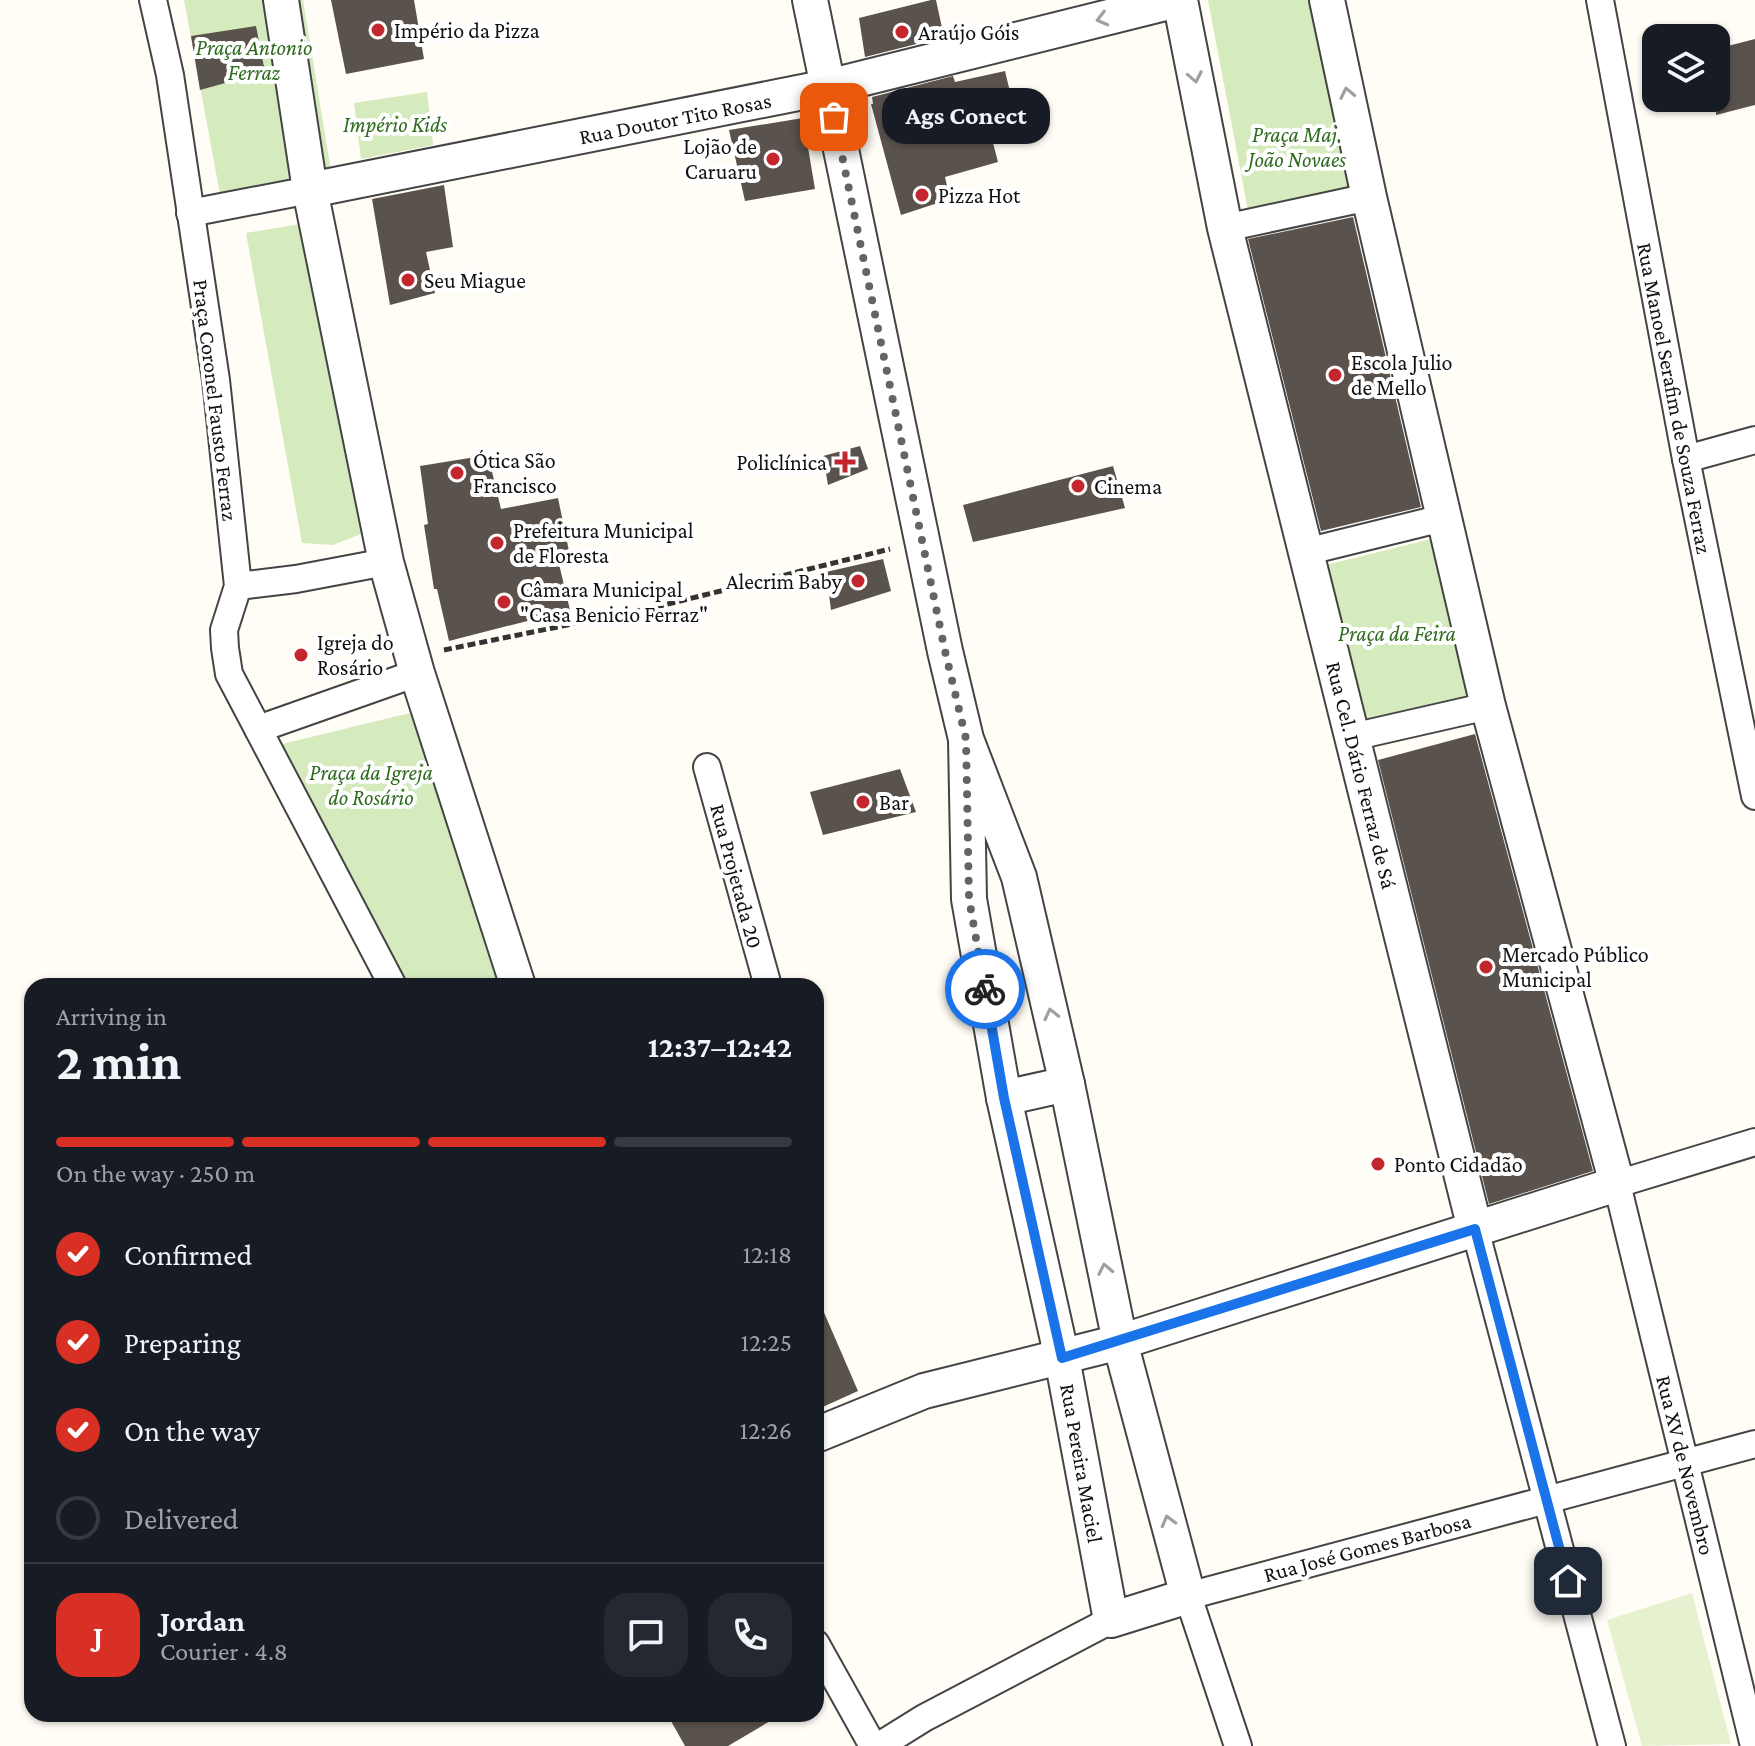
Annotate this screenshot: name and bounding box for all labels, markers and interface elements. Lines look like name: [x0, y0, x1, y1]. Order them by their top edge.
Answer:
one-way arrow: [1095, 10, 1109, 27]
place label: Império da Pizza: [394, 18, 540, 43]
place label: Araújo Góis: [918, 20, 1019, 45]
marker: Império da Pizza: [369, 21, 387, 39]
marker: Araújo Góis: [893, 23, 911, 41]
map controls: [1642, 24, 1730, 112]
button: layers: [1642, 24, 1730, 112]
park label: Praça Antonio Ferraz: [196, 35, 312, 85]
one-way arrow: [1186, 70, 1203, 83]
pin: [800, 83, 868, 151]
one-way arrow: [1339, 87, 1356, 100]
street label: Rua Doutor Tito Rosas: [577, 88, 773, 149]
callout: Ags Conect: [882, 89, 1050, 145]
icon: bag: [812, 95, 856, 139]
text: Ags Conect: [905, 101, 1027, 130]
park label: Império Kids: [343, 112, 447, 137]
park label: Praça Maj. João Novaes: [1244, 122, 1346, 172]
place label: Lojão de Caruaru: [683, 134, 757, 184]
marker: Lojão de Caruaru: [764, 150, 782, 168]
place label: Pizza Hot: [938, 183, 1021, 208]
marker: Pizza Hot: [913, 186, 931, 204]
street label: Rua Manoel Serafim de Souza Ferraz: [1632, 240, 1717, 556]
place label: Seu Miague: [424, 268, 526, 293]
marker: Seu Miague: [399, 271, 417, 289]
street label: Praça Coronel Fausto Ferraz: [188, 278, 243, 522]
place label: Escola Julio de Mello: [1351, 350, 1452, 400]
marker: Escola Julio de Mello: [1326, 366, 1344, 384]
place label: Ótica São Francisco: [473, 448, 557, 498]
place label: Policlínica: [736, 450, 827, 475]
marker: Policlínica: [834, 451, 856, 473]
marker: Ótica São Francisco: [448, 464, 466, 482]
place label: Cinema: [1094, 474, 1162, 499]
marker: Cinema: [1069, 477, 1087, 495]
place label: Prefeitura Municipal de Floresta: [513, 518, 694, 568]
marker: Prefeitura Municipal de Floresta: [488, 534, 506, 552]
place label: Alecrim Baby: [726, 569, 843, 594]
marker: Alecrim Baby: [849, 572, 867, 590]
place label: Câmara Municipal "Casa Benicio Ferraz": [520, 577, 708, 627]
marker: Câmara Municipal "Casa Benicio Ferraz": [495, 593, 513, 611]
park label: Praça da Feira: [1338, 621, 1456, 646]
place label: Igreja do Rosário: [317, 630, 394, 680]
marker: Igreja do Rosário: [292, 646, 310, 664]
street label: Rua Cel. Dário Ferraz de Sá: [1321, 659, 1402, 891]
park label: Praça da Igreja do Rosário: [309, 760, 433, 810]
place label: Bar: [879, 790, 909, 815]
marker: Bar: [854, 793, 872, 811]
street label: Rua Projetada 20: [705, 801, 768, 951]
place label: Mercado Público Municipal: [1502, 942, 1649, 992]
courier: [945, 949, 1025, 1029]
marker: Mercado Público Municipal: [1477, 958, 1495, 976]
icon: bike: [963, 967, 1007, 1011]
text: Arriving in: [56, 1002, 167, 1031]
one-way arrow: [1043, 1008, 1060, 1022]
text: 12:37–12:42: [648, 1030, 792, 1063]
text: 2 min: [56, 1032, 181, 1090]
place label: Ponto Cidadão: [1394, 1152, 1523, 1177]
marker: Ponto Cidadão: [1369, 1155, 1387, 1173]
text: On the way · 250 m: [56, 1159, 255, 1188]
icon: check: [56, 1232, 100, 1276]
text: Confirmed: [124, 1238, 252, 1271]
text: 12:18: [742, 1240, 792, 1269]
one-way arrow: [1097, 1262, 1114, 1276]
icon: check: [56, 1320, 100, 1364]
text: Preparing: [124, 1326, 241, 1359]
text: 12:25: [740, 1328, 792, 1357]
street label: Rua XV de Novembro: [1651, 1373, 1720, 1558]
street label: Rua Pereira Maciel: [1055, 1381, 1108, 1545]
icon: check: [56, 1408, 100, 1452]
text: On the way: [124, 1414, 260, 1447]
text: 12:26: [739, 1416, 792, 1445]
text: Delivered: [124, 1502, 239, 1535]
street label: Rua José Gomes Barbosa: [1261, 1508, 1474, 1587]
one-way arrow: [1160, 1515, 1177, 1528]
pin: [1534, 1547, 1602, 1615]
icon: home: [1546, 1559, 1590, 1603]
button: chat: [604, 1593, 688, 1677]
button: phone: [708, 1593, 792, 1677]
text: Jordan: [160, 1604, 245, 1637]
text: J: [93, 1619, 103, 1652]
text: Courier · 4.8: [160, 1637, 288, 1666]

